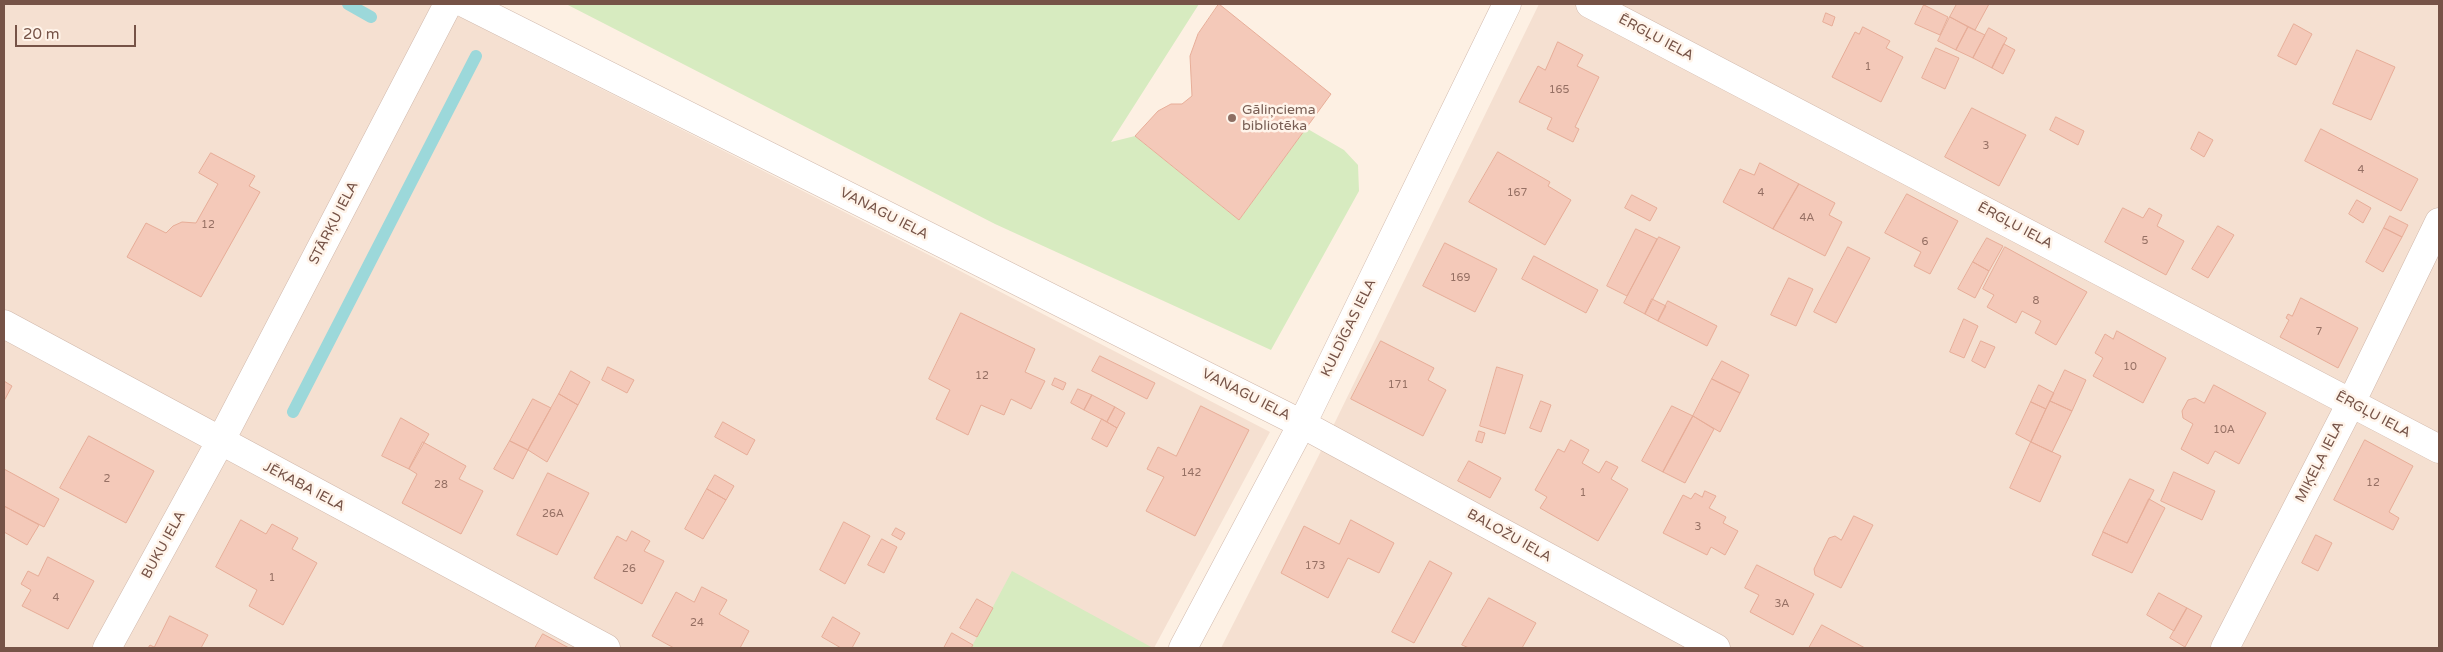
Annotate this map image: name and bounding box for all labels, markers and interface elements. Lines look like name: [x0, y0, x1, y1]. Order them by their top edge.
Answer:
street label: ĒRGĻU IELA: [1616, 11, 1696, 65]
scale bar: [18, 15, 139, 47]
text: 20 m: [23, 25, 60, 43]
house number: 1: [1865, 60, 1871, 74]
house number: 165: [1549, 83, 1569, 97]
place label: Gāliņciema bibliotēka: [1242, 102, 1316, 134]
marker: Gāliņciema bibliotēka: [1226, 112, 1238, 124]
house number: 3: [1983, 139, 1989, 153]
house number: 4: [2358, 163, 2364, 177]
street label: STĀRĶU IELA: [306, 179, 362, 267]
street label: VANAGU IELA: [837, 184, 931, 244]
house number: 167: [1507, 186, 1527, 200]
house number: 4: [1758, 186, 1764, 200]
street label: ĒRGĻU IELA: [1975, 199, 2055, 253]
house number: 4A: [1799, 211, 1815, 225]
house number: 12: [201, 218, 215, 232]
house number: 5: [2142, 234, 2148, 248]
house number: 6: [1922, 235, 1928, 249]
house number: 169: [1450, 271, 1470, 285]
street label: KULDĪGAS IELA: [1318, 276, 1380, 380]
house number: 8: [2033, 294, 2039, 308]
house number: 7: [2316, 325, 2322, 339]
house number: 10: [2123, 360, 2137, 374]
street label: VANAGU IELA: [1199, 365, 1293, 425]
house number: 12: [975, 369, 989, 383]
house number: 171: [1388, 378, 1408, 392]
street label: ĒRGĻU IELA: [2333, 388, 2413, 442]
street label: MIĶEĻA IELA: [2292, 419, 2348, 505]
house number: 10A: [2213, 423, 2235, 437]
street label: JĒKABA IELA: [260, 458, 348, 516]
house number: 142: [1181, 466, 1201, 480]
house number: 2: [104, 472, 110, 486]
house number: 12: [2366, 476, 2380, 490]
house number: 28: [434, 478, 448, 492]
house number: 1: [1580, 486, 1586, 500]
street label: BALOŽU IELA: [1464, 506, 1554, 566]
house number: 26A: [542, 507, 564, 521]
street label: BUKU IELA: [138, 508, 190, 582]
house number: 3: [1695, 520, 1701, 534]
house number: 173: [1305, 559, 1325, 573]
house number: 26: [622, 562, 636, 576]
house number: 1: [269, 571, 275, 585]
house number: 4: [53, 591, 59, 605]
house number: 3A: [1774, 597, 1790, 611]
house number: 24: [690, 616, 704, 630]

